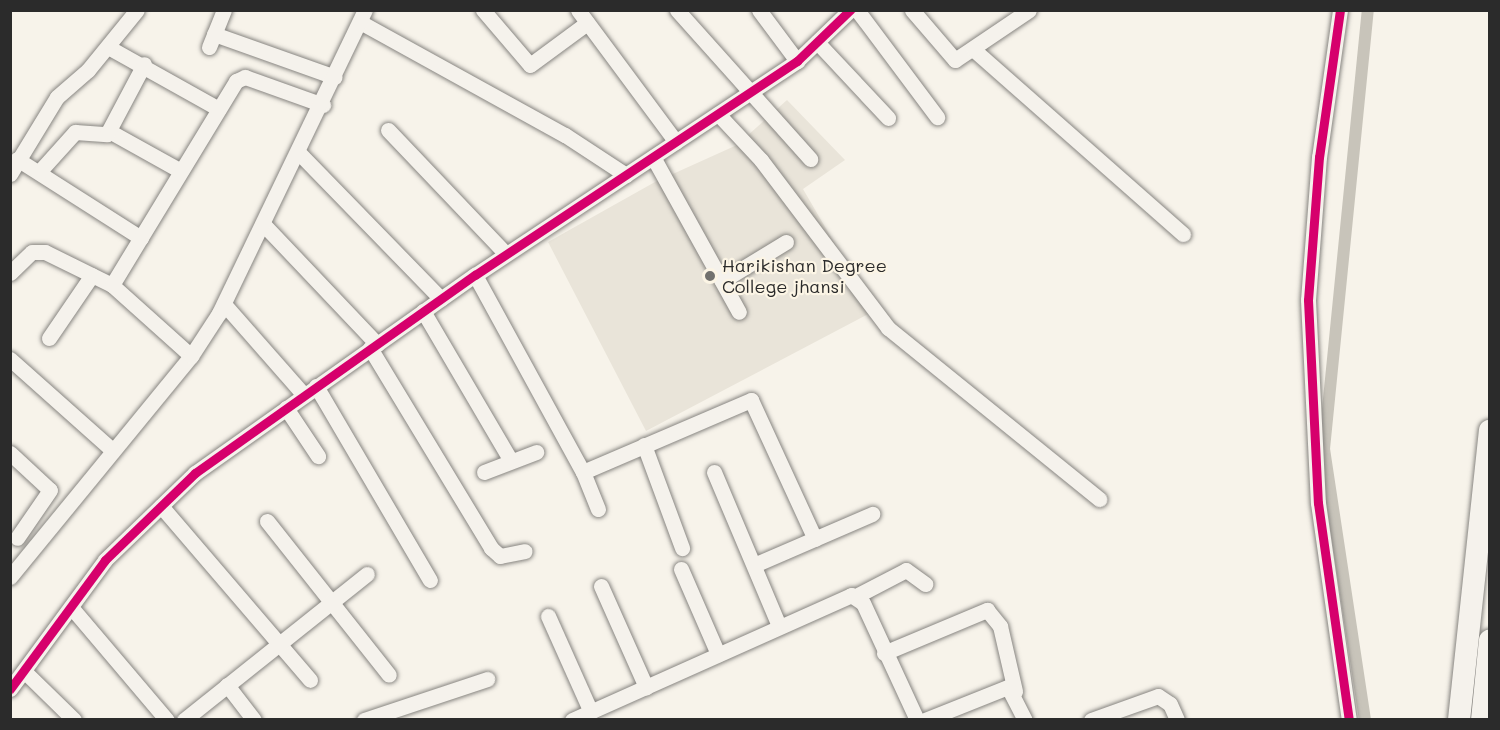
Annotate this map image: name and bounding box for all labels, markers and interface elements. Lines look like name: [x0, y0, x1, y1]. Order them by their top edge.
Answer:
place label: Harikishan Degree College jhansi: [722, 255, 887, 298]
marker: Harikishan Degree College jhansi: [703, 269, 717, 283]

